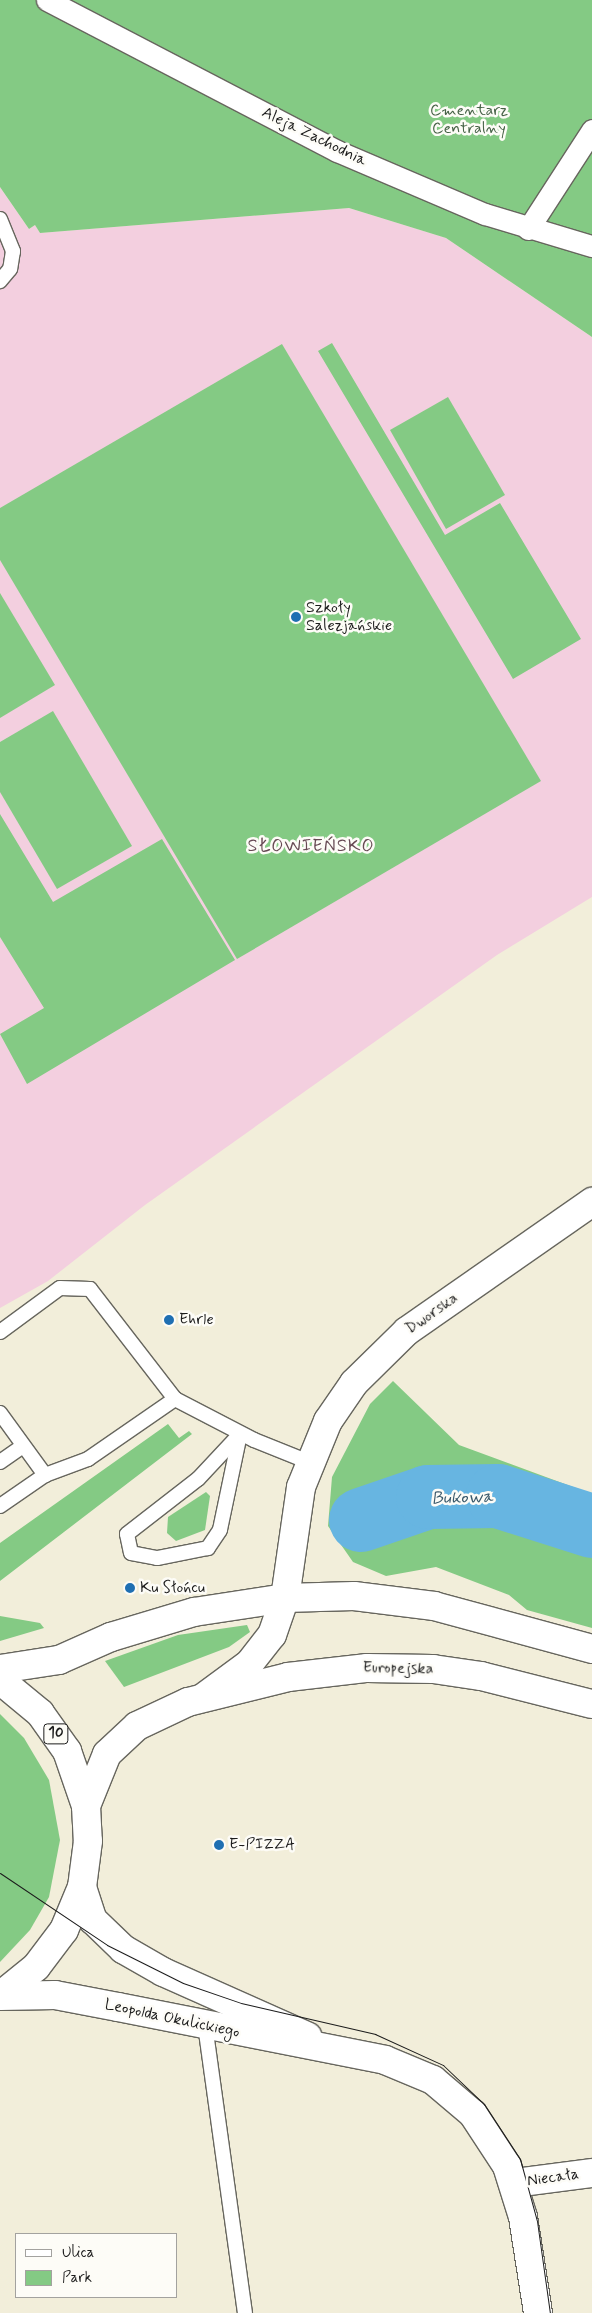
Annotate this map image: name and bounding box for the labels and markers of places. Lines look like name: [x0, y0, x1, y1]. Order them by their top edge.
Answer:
place label: Szkoły Salezjańskie: [306, 598, 392, 636]
marker: Szkoły Salezjańskie: [290, 611, 302, 623]
place label: Ehrle: [179, 1310, 214, 1330]
marker: Ehrle: [163, 1314, 175, 1326]
place label: Ku Słońcu: [140, 1578, 206, 1598]
marker: Ku Słońcu: [124, 1582, 136, 1594]
place label: E-PIZZA: [229, 1835, 295, 1855]
marker: E-PIZZA: [213, 1839, 225, 1851]

